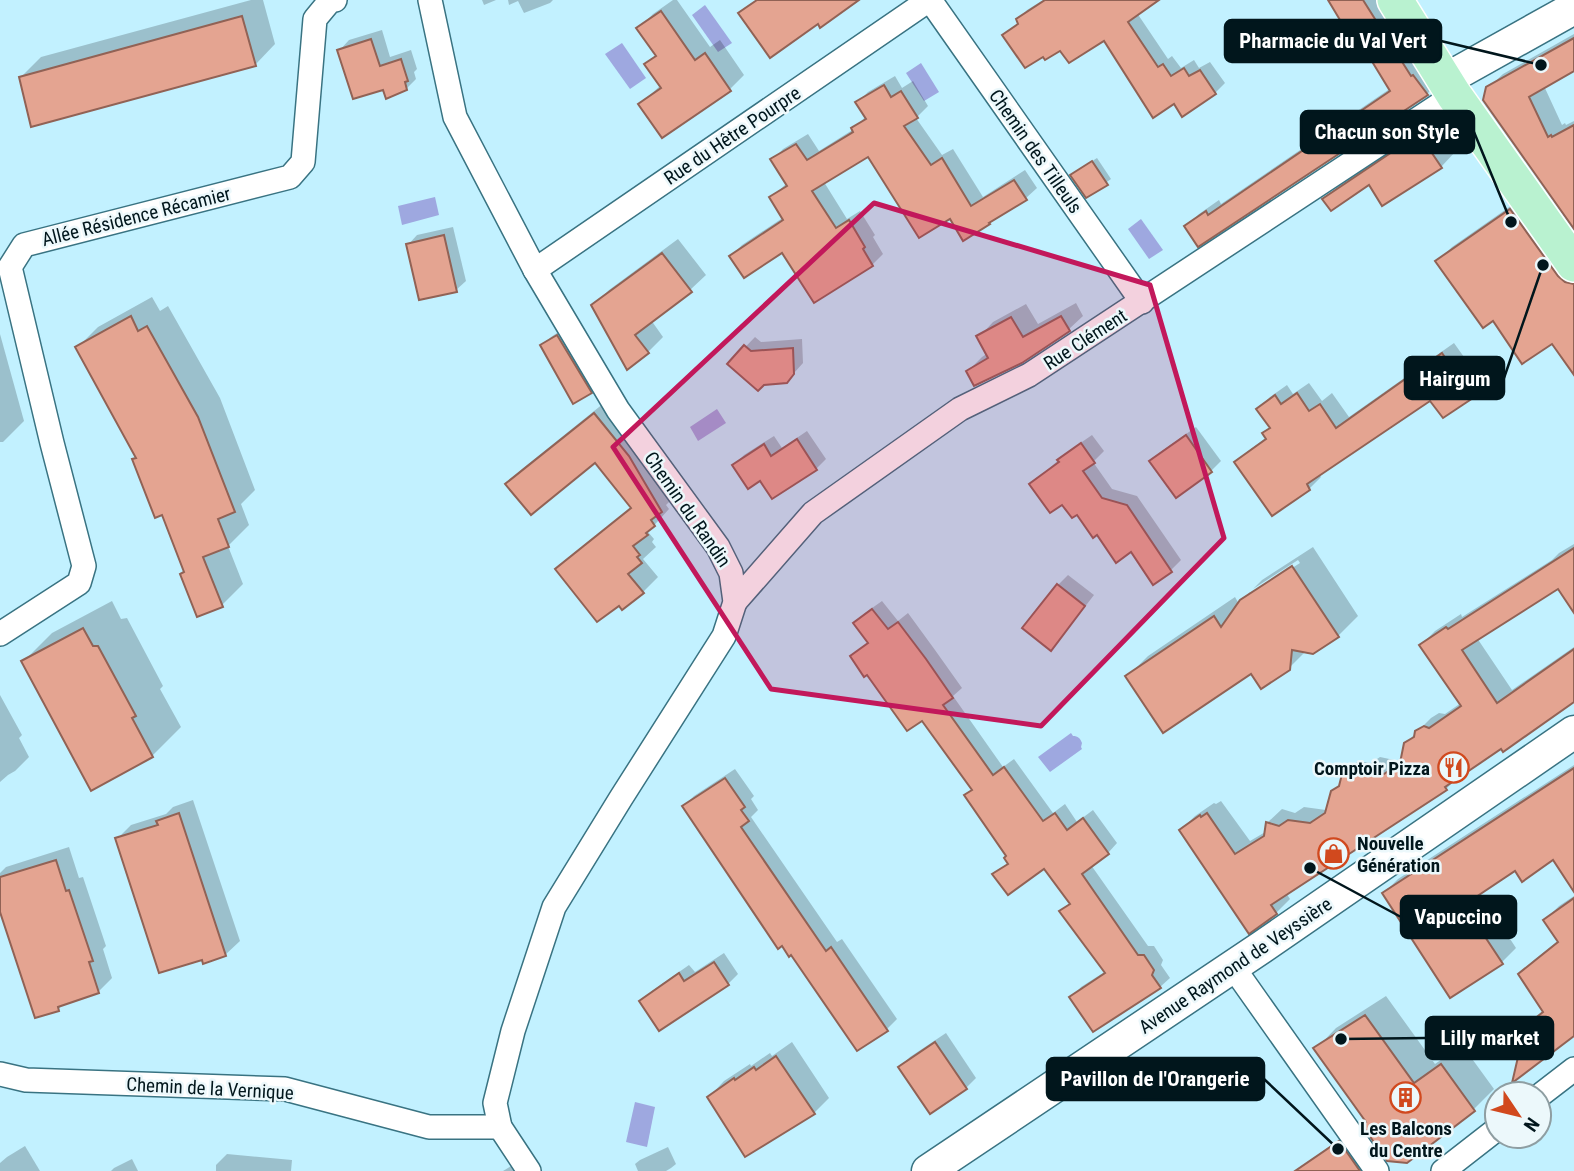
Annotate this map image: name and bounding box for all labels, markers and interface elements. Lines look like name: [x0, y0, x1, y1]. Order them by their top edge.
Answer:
callout: Pharmacie du Val Vert: [1225, 20, 1441, 62]
text: Pharmacie du Val Vert: [1239, 29, 1427, 53]
street label: Rue du Hêtre Pourpre: [660, 81, 805, 190]
street label: Chemin des Tilleuls: [984, 85, 1087, 218]
callout: Chacun son Style: [1301, 111, 1474, 153]
text: Chacun son Style: [1315, 120, 1459, 144]
street label: Allée Résidence Récamier: [39, 182, 233, 251]
street label: Rue Clément: [1039, 304, 1131, 375]
callout: Hairgum: [1405, 357, 1504, 399]
text: Hairgum: [1419, 367, 1491, 391]
street label: Chemin du Randin: [639, 447, 736, 571]
restaurant icon: Comptoir Pizza: [1436, 751, 1470, 785]
place label: Comptoir Pizza: [1314, 757, 1430, 780]
place label: Nouvelle Génération: [1357, 832, 1440, 877]
shop icon: Nouvelle Génération: [1317, 837, 1351, 871]
street label: Avenue Raymond de Veyssière: [1135, 892, 1336, 1039]
callout: Vapuccino: [1401, 896, 1516, 938]
text: Vapuccino: [1414, 905, 1502, 929]
callout: Lilly market: [1426, 1017, 1553, 1059]
text: Lilly market: [1441, 1026, 1539, 1050]
callout: Pavillon de l'Orangerie: [1047, 1058, 1264, 1100]
text: Pavillon de l'Orangerie: [1061, 1067, 1249, 1091]
street label: Chemin de la Vernique: [126, 1073, 294, 1104]
building icon: Les Balcons du Centre: [1389, 1080, 1423, 1114]
north arrow: [1483, 1080, 1553, 1150]
text: N: [1519, 1113, 1544, 1136]
place label: Les Balcons du Centre: [1360, 1117, 1452, 1162]

